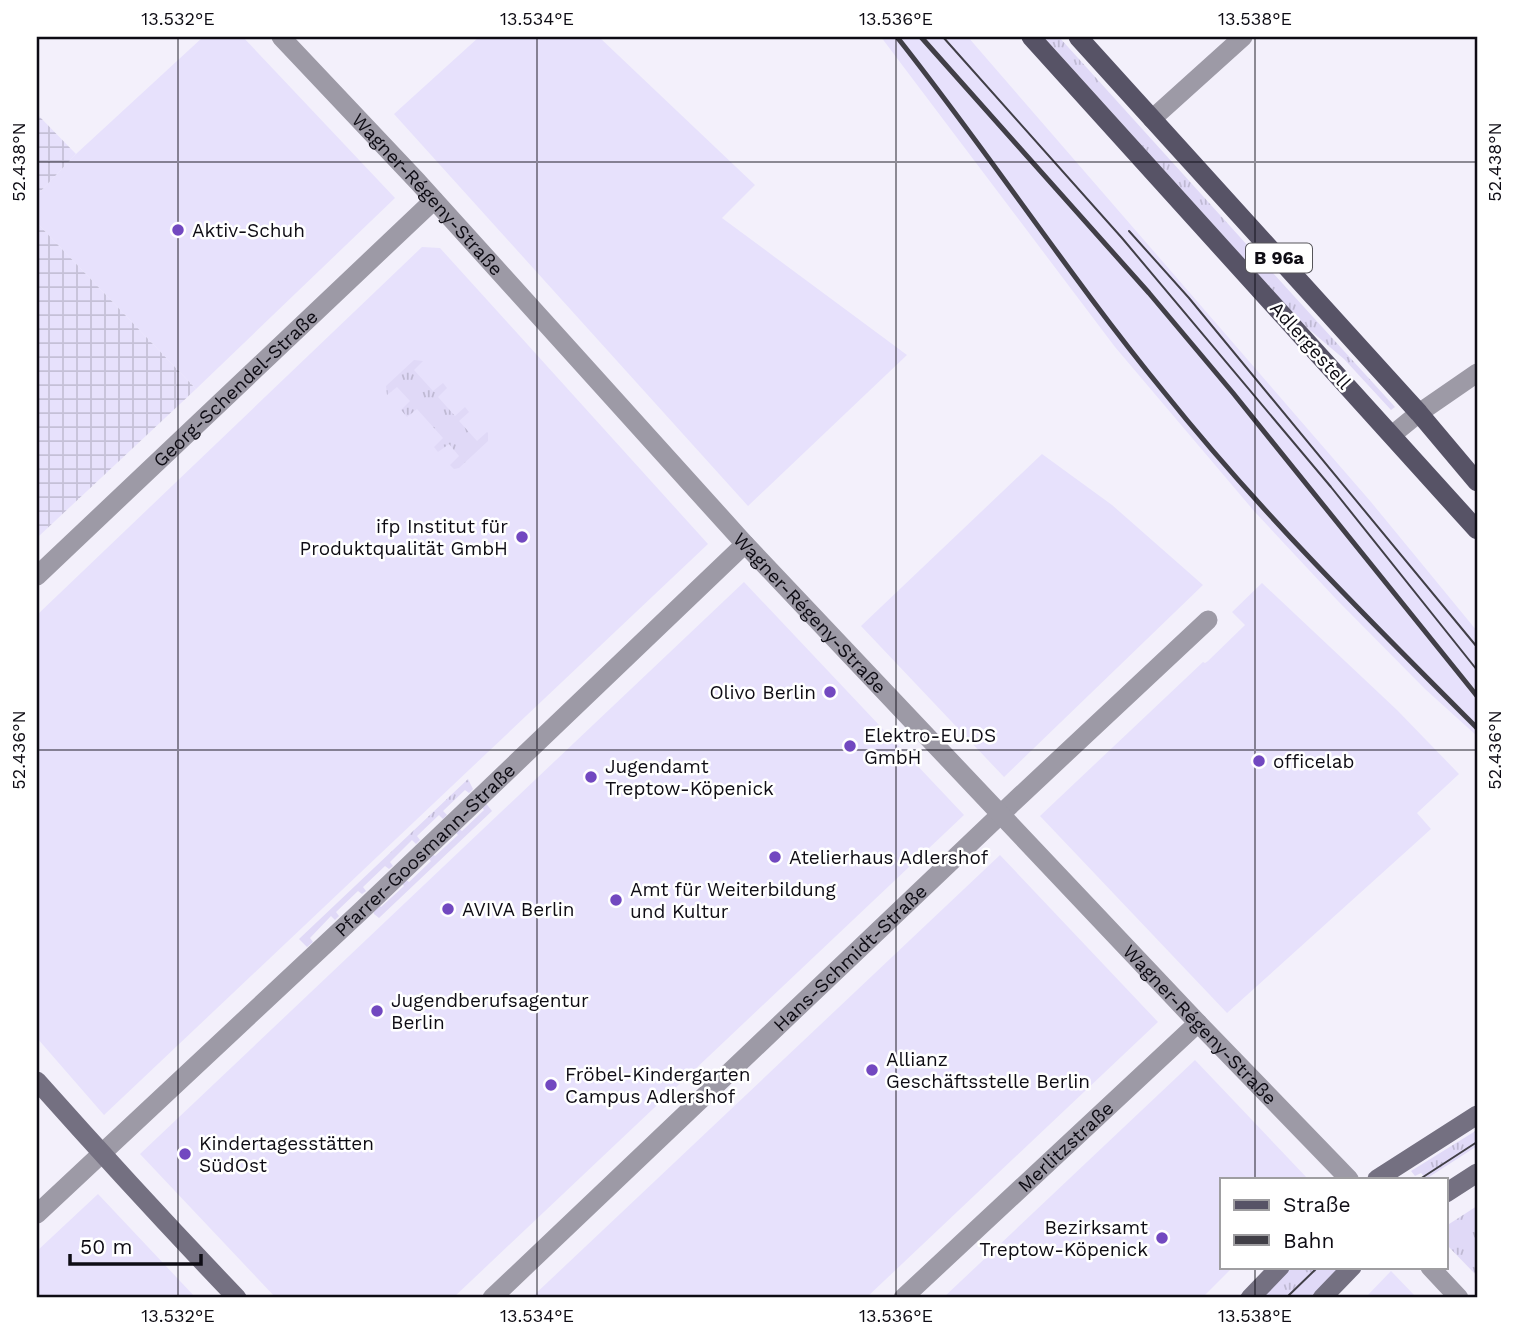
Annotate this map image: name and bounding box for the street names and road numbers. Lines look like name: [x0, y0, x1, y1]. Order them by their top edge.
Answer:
street label: Wagner-Régeny-Straße: [347, 108, 508, 281]
road number: B 96a: [1246, 244, 1312, 272]
street label: Adlergestell: [1265, 297, 1356, 394]
street label: Georg-Schendel-Straße: [148, 305, 323, 472]
street label: Wagner-Régeny-Straße: [728, 528, 891, 698]
street label: Pfarrer-Goosmann-Straße: [330, 759, 520, 942]
street label: Hans-Schmidt-Straße: [769, 880, 932, 1036]
street label: Wagner-Régeny-Straße: [1118, 940, 1282, 1110]
street label: Merlitzstraße: [1013, 1097, 1118, 1197]

